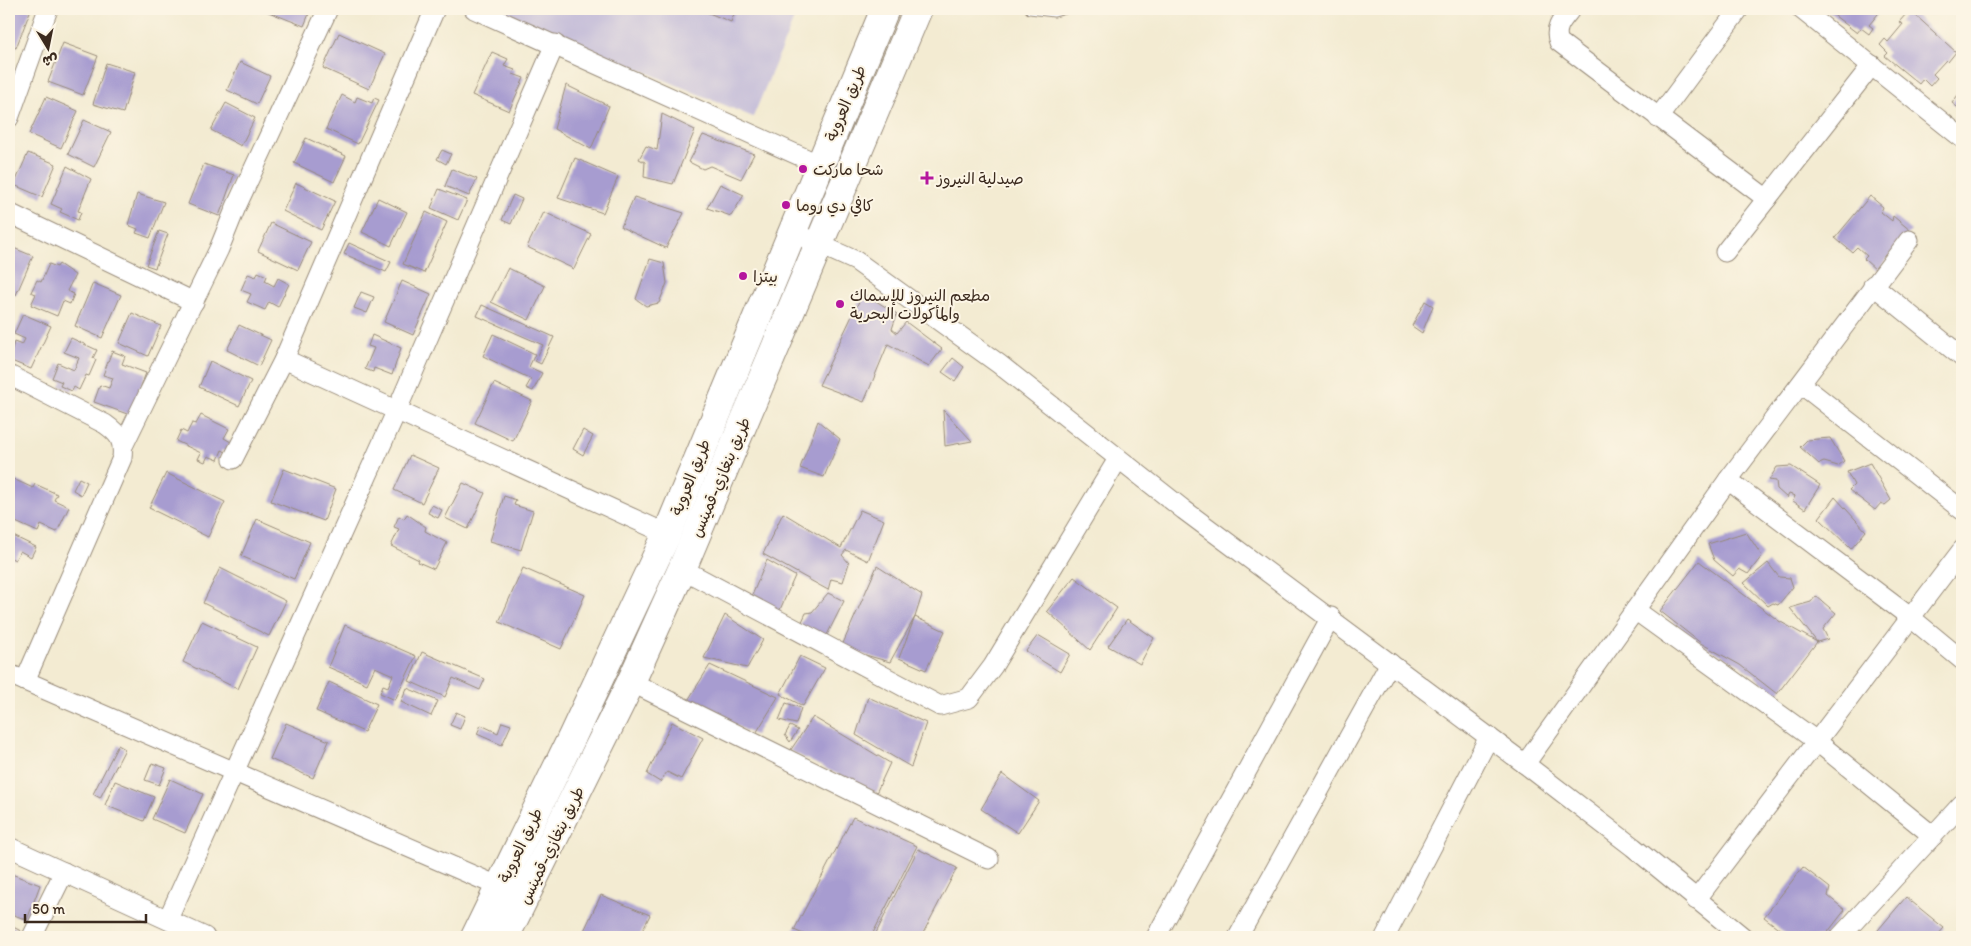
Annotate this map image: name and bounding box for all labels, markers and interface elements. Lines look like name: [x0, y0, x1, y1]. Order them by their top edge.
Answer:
north arrow: [22, 22, 72, 72]
text: ش: [41, 51, 59, 70]
street label: طريق العروبة: [821, 62, 870, 144]
place label: شحا ماركت: [813, 160, 884, 179]
marker: شحا ماركت: [797, 163, 809, 175]
place label: صيدلية النيروز: [935, 169, 1024, 189]
marker: صيدلية النيروز: [921, 172, 933, 184]
place label: كافي دي روما: [796, 196, 874, 217]
marker: كافي دي روما: [780, 199, 792, 211]
place label: بيتزا: [753, 267, 778, 286]
marker: بيتزا: [737, 270, 749, 282]
place label: مطعم النيروز للإسماك والمأكولات البحرية: [850, 286, 990, 324]
marker: مطعم النيروز للإسماك والمأكولات البحرية: [834, 298, 846, 310]
street label: طريق بنغازي-قمينس: [687, 414, 756, 541]
street label: طريق العروبة: [667, 436, 714, 518]
street label: طريق بنغازي-قمينس: [515, 783, 590, 908]
street label: طريق العروبة: [494, 805, 547, 886]
scale bar: [25, 891, 146, 923]
text: 50 m: [32, 900, 65, 918]

